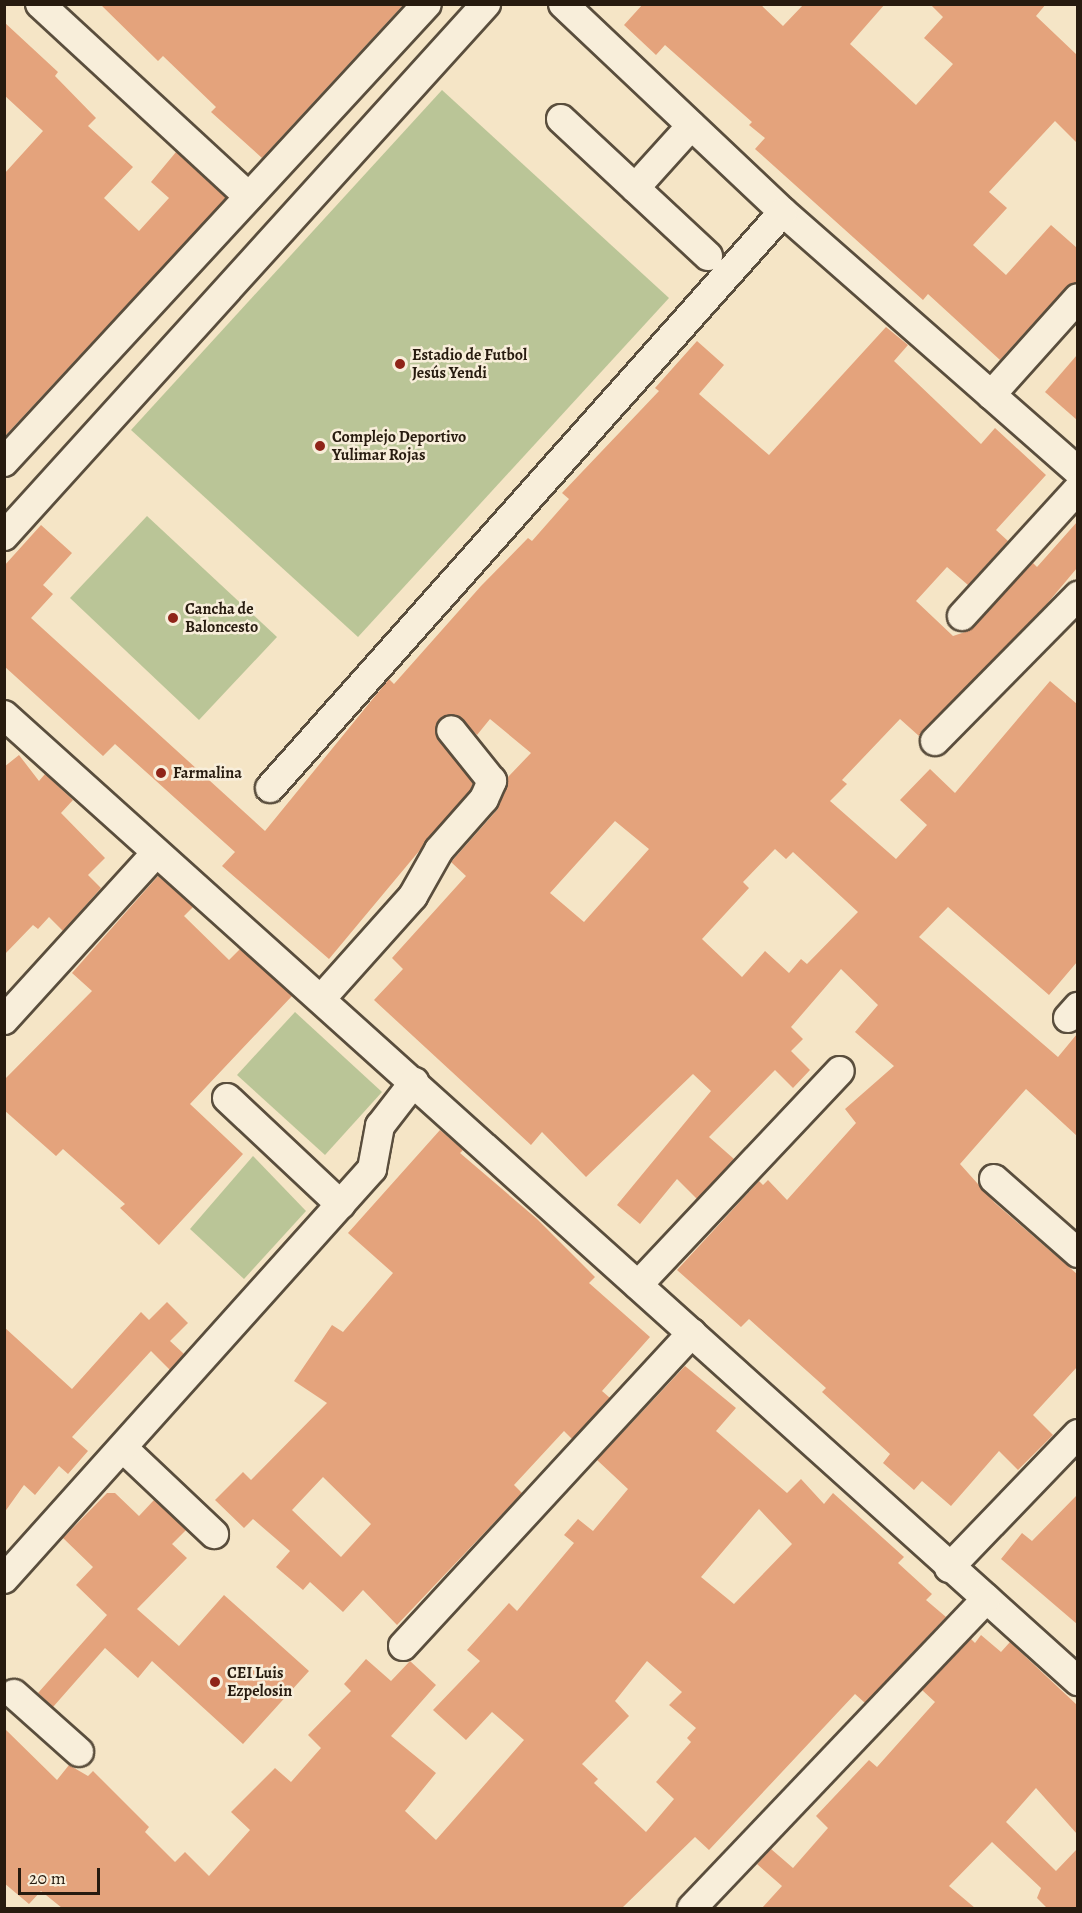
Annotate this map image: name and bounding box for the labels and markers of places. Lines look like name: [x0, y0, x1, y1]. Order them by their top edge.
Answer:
place label: Estadio de Futbol Jesús Yendi: [412, 345, 527, 383]
marker: Estadio de Futbol Jesús Yendi: [393, 357, 407, 371]
place label: Complejo Deportivo Yulimar Rojas: [332, 427, 466, 465]
marker: Complejo Deportivo Yulimar Rojas: [313, 439, 327, 453]
place label: Cancha de Baloncesto: [185, 599, 258, 637]
marker: Cancha de Baloncesto: [166, 611, 180, 625]
place label: Farmalina: [173, 763, 242, 783]
marker: Farmalina: [154, 766, 168, 780]
place label: CEI Luis Ezpelosin: [227, 1663, 292, 1701]
marker: CEI Luis Ezpelosin: [208, 1675, 222, 1689]

